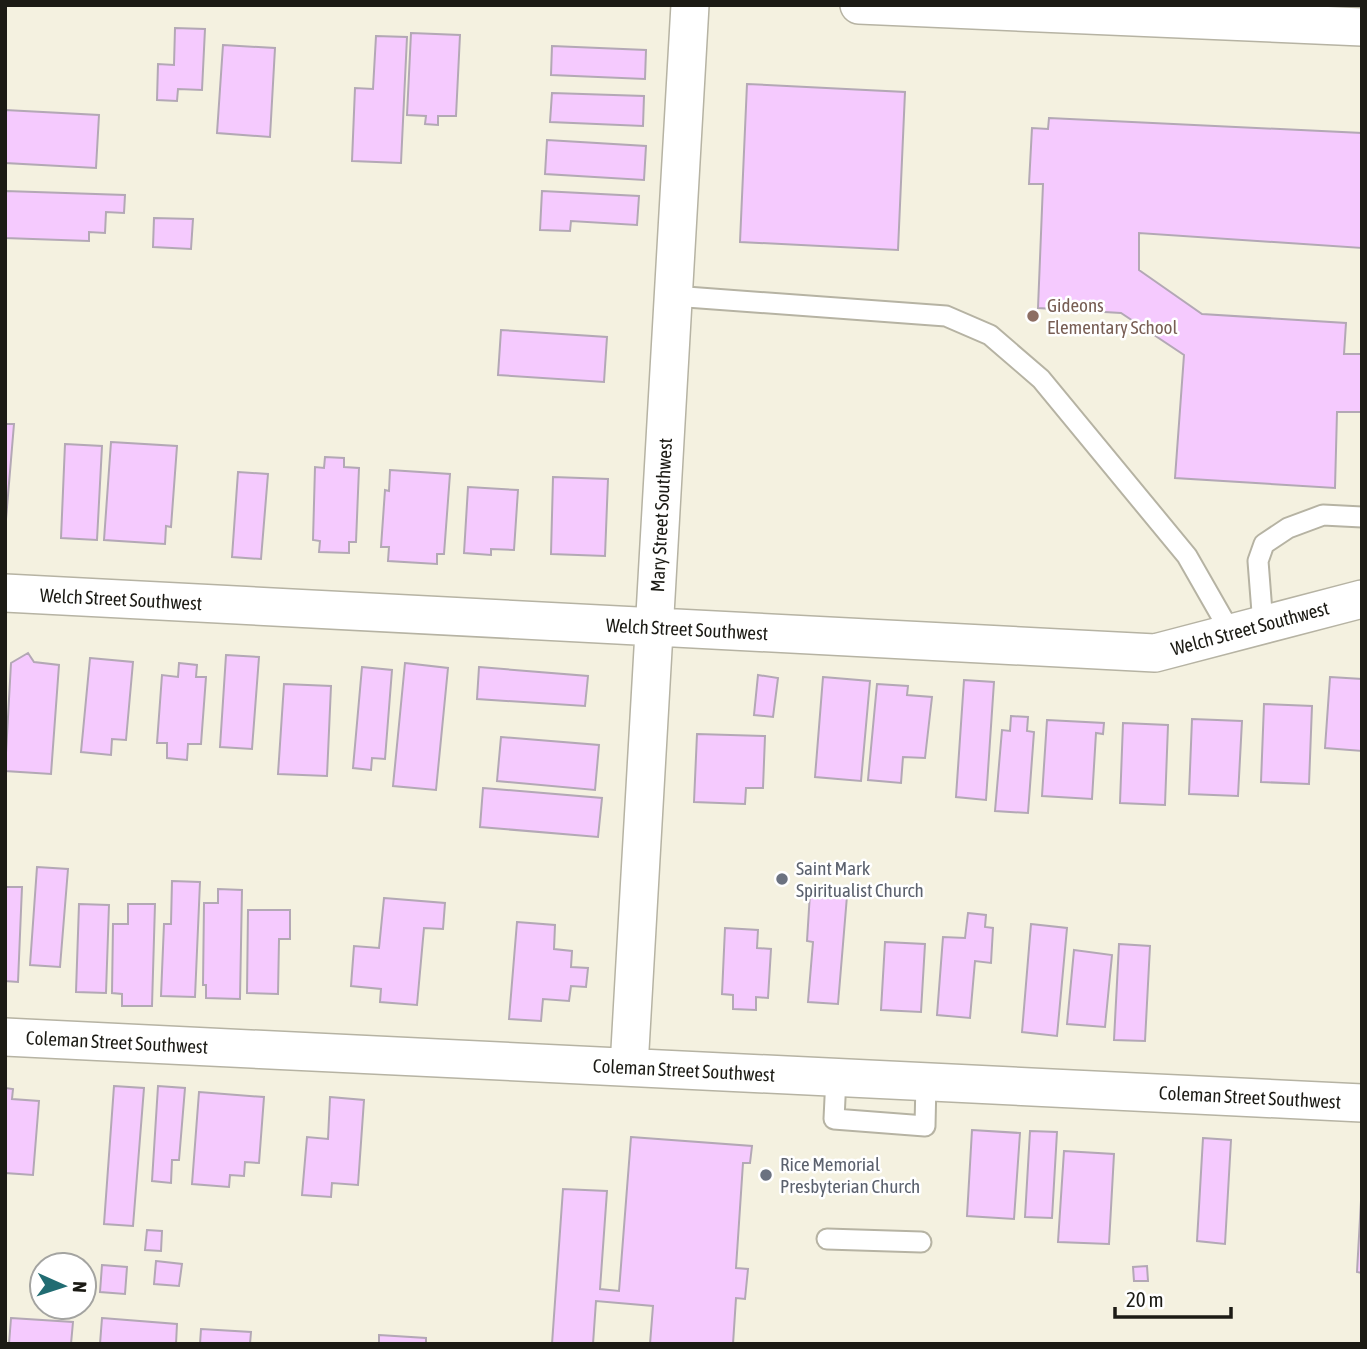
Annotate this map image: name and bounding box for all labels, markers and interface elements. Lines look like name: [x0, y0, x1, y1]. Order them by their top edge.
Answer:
place label: Gideons Elementary School: [1047, 294, 1178, 338]
marker: Gideons Elementary School: [1025, 308, 1041, 324]
street label: Mary Street Southwest: [646, 437, 676, 593]
street label: Welch Street Southwest: [39, 584, 203, 614]
street label: Welch Street Southwest: [1169, 596, 1331, 660]
street label: Welch Street Southwest: [605, 614, 769, 644]
place label: Saint Mark Spiritualist Church: [796, 857, 924, 901]
marker: Saint Mark Spiritualist Church: [774, 871, 790, 887]
street label: Coleman Street Southwest: [25, 1026, 209, 1058]
street label: Coleman Street Southwest: [592, 1054, 776, 1086]
street label: Coleman Street Southwest: [1158, 1081, 1342, 1113]
place label: Rice Memorial Presbyterian Church: [780, 1153, 920, 1197]
marker: Rice Memorial Presbyterian Church: [758, 1167, 774, 1183]
north arrow: [28, 1251, 98, 1321]
scale bar: [1115, 1276, 1230, 1320]
text: N: [69, 1281, 91, 1293]
text: 20 m: [1126, 1287, 1164, 1311]

